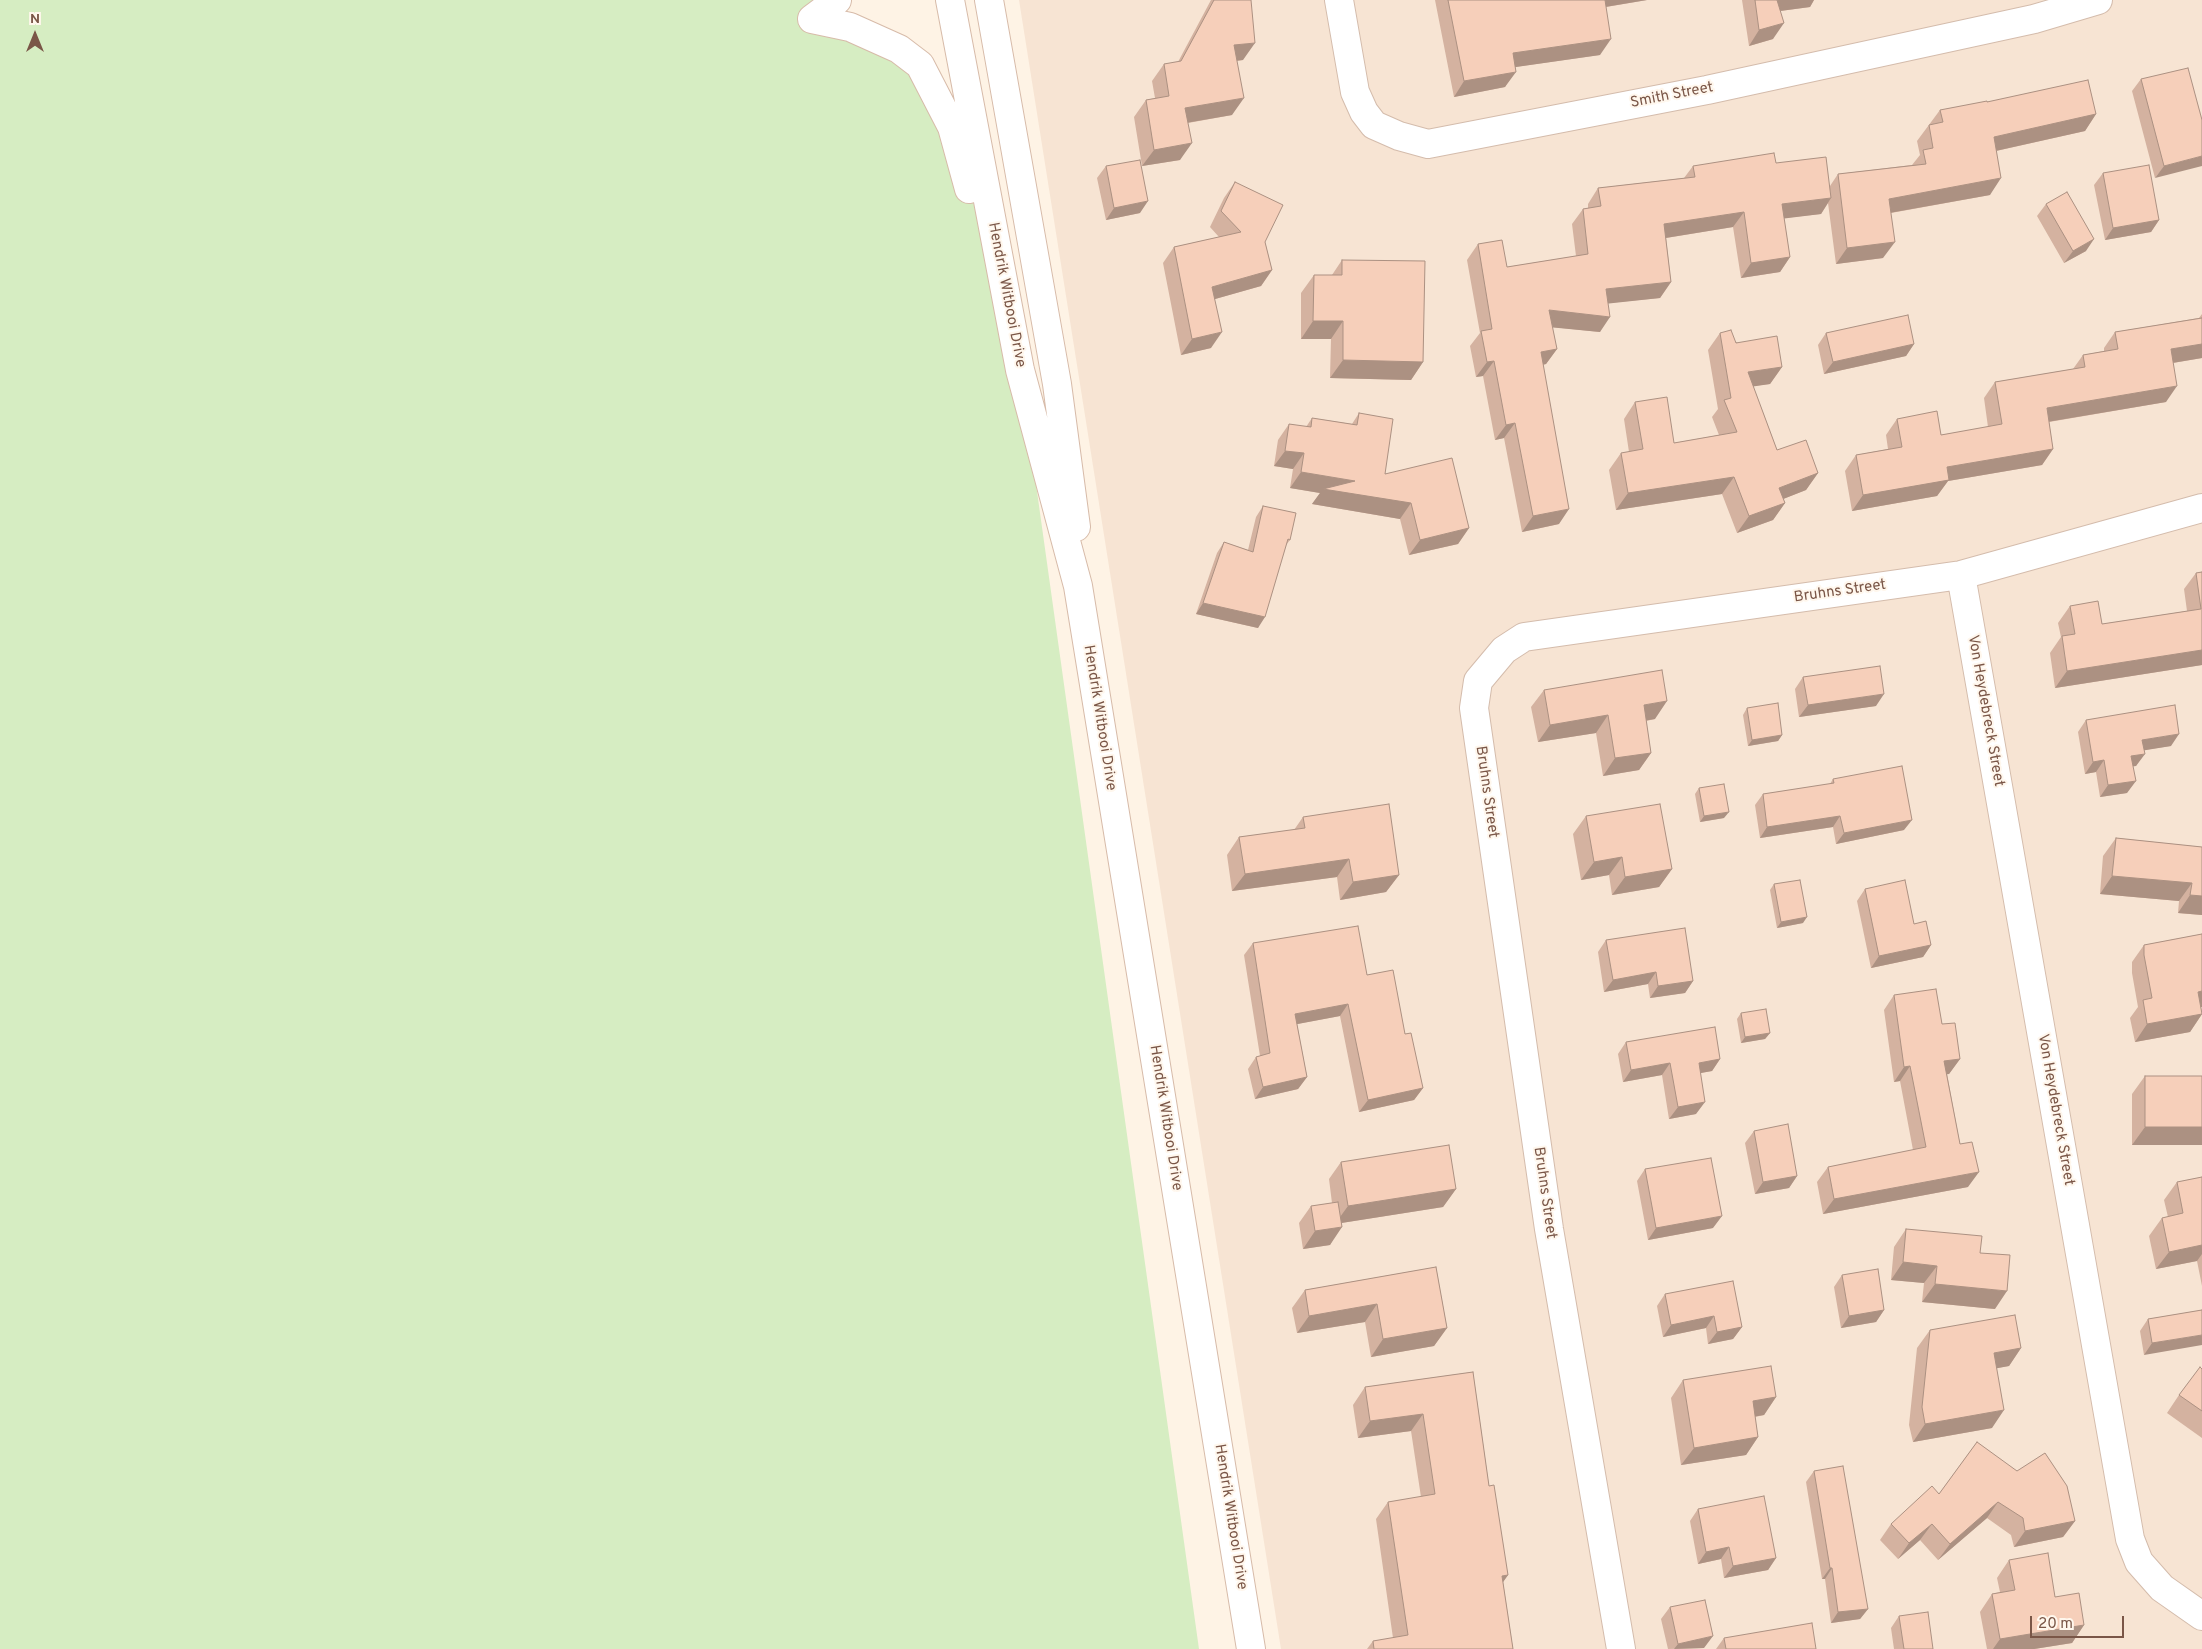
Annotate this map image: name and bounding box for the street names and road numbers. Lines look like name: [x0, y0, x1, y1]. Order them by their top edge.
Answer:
street label: Smith Street: [1629, 79, 1715, 113]
street label: Hendrik Witbooi Drive: [983, 221, 1029, 369]
street label: Bruhns Street: [1793, 577, 1887, 607]
street label: Von Heydebreck Street: [1963, 634, 2007, 788]
street label: Hendrik Witbooi Drive: [1079, 644, 1119, 792]
street label: Bruhns Street: [1471, 745, 1501, 839]
street label: Von Heydebreck Street: [2033, 1033, 2077, 1187]
street label: Hendrik Witbooi Drive: [1145, 1044, 1185, 1192]
street label: Bruhns Street: [1529, 1146, 1559, 1240]
street label: Hendrik Witbooi Drive: [1210, 1443, 1250, 1591]

